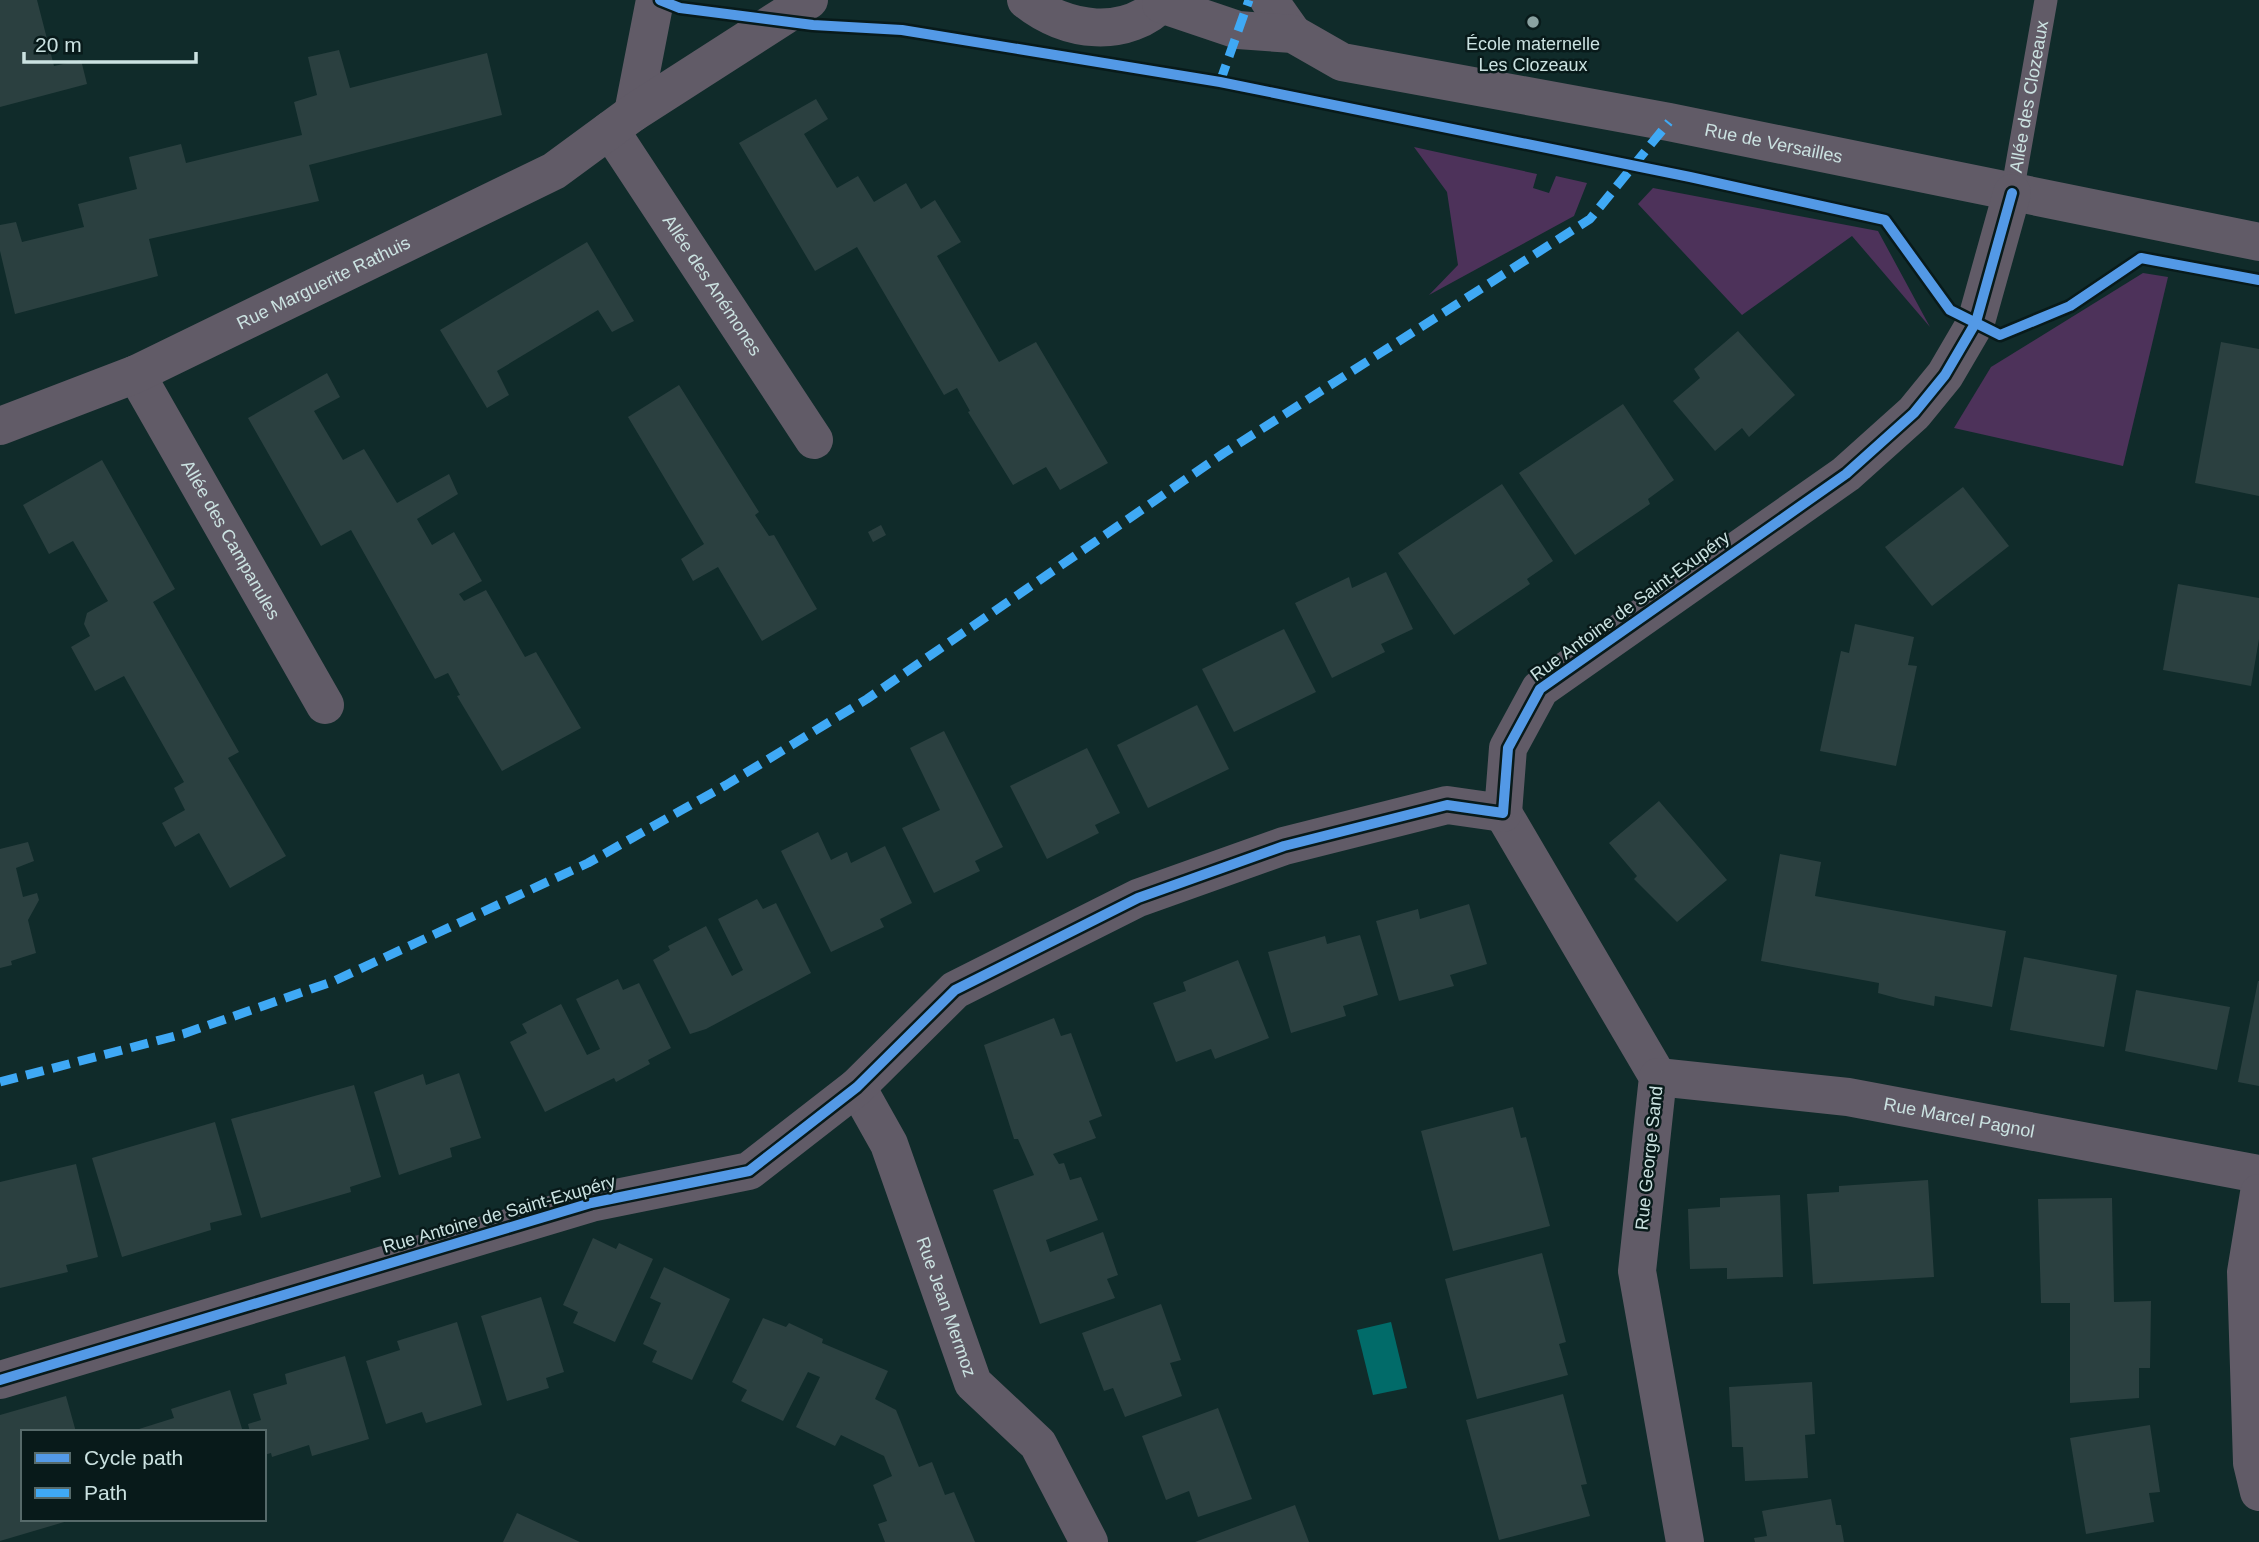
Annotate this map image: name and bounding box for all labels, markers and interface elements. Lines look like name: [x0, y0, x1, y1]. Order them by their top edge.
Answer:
marker: École maternelle Les Clozeaux: [1525, 14, 1541, 30]
street label: Allée des Clozeaux: [2006, 19, 2052, 174]
scale bar: [24, 21, 196, 65]
text: 20 m: [35, 33, 82, 56]
place label: École maternelle Les Clozeaux: [1466, 34, 1600, 75]
street label: Rue de Versailles: [1703, 119, 1844, 167]
street label: Allée des Anémones: [659, 211, 766, 359]
street label: Rue Marguerite Rathuis: [234, 232, 413, 334]
street label: Allée des Campanules: [177, 457, 284, 623]
street label: Rue Antoine de Saint-Exupéry: [1527, 527, 1733, 685]
street label: Rue George Sand: [1631, 1085, 1667, 1231]
street label: Rue Marcel Pagnol: [1882, 1094, 2036, 1142]
street label: Rue Antoine de Saint-Exupéry: [380, 1171, 618, 1257]
street label: Rue Jean Mermoz: [912, 1234, 980, 1380]
legend: [21, 1430, 266, 1521]
text: Cycle path: [84, 1446, 183, 1469]
text: Path: [84, 1481, 127, 1504]

